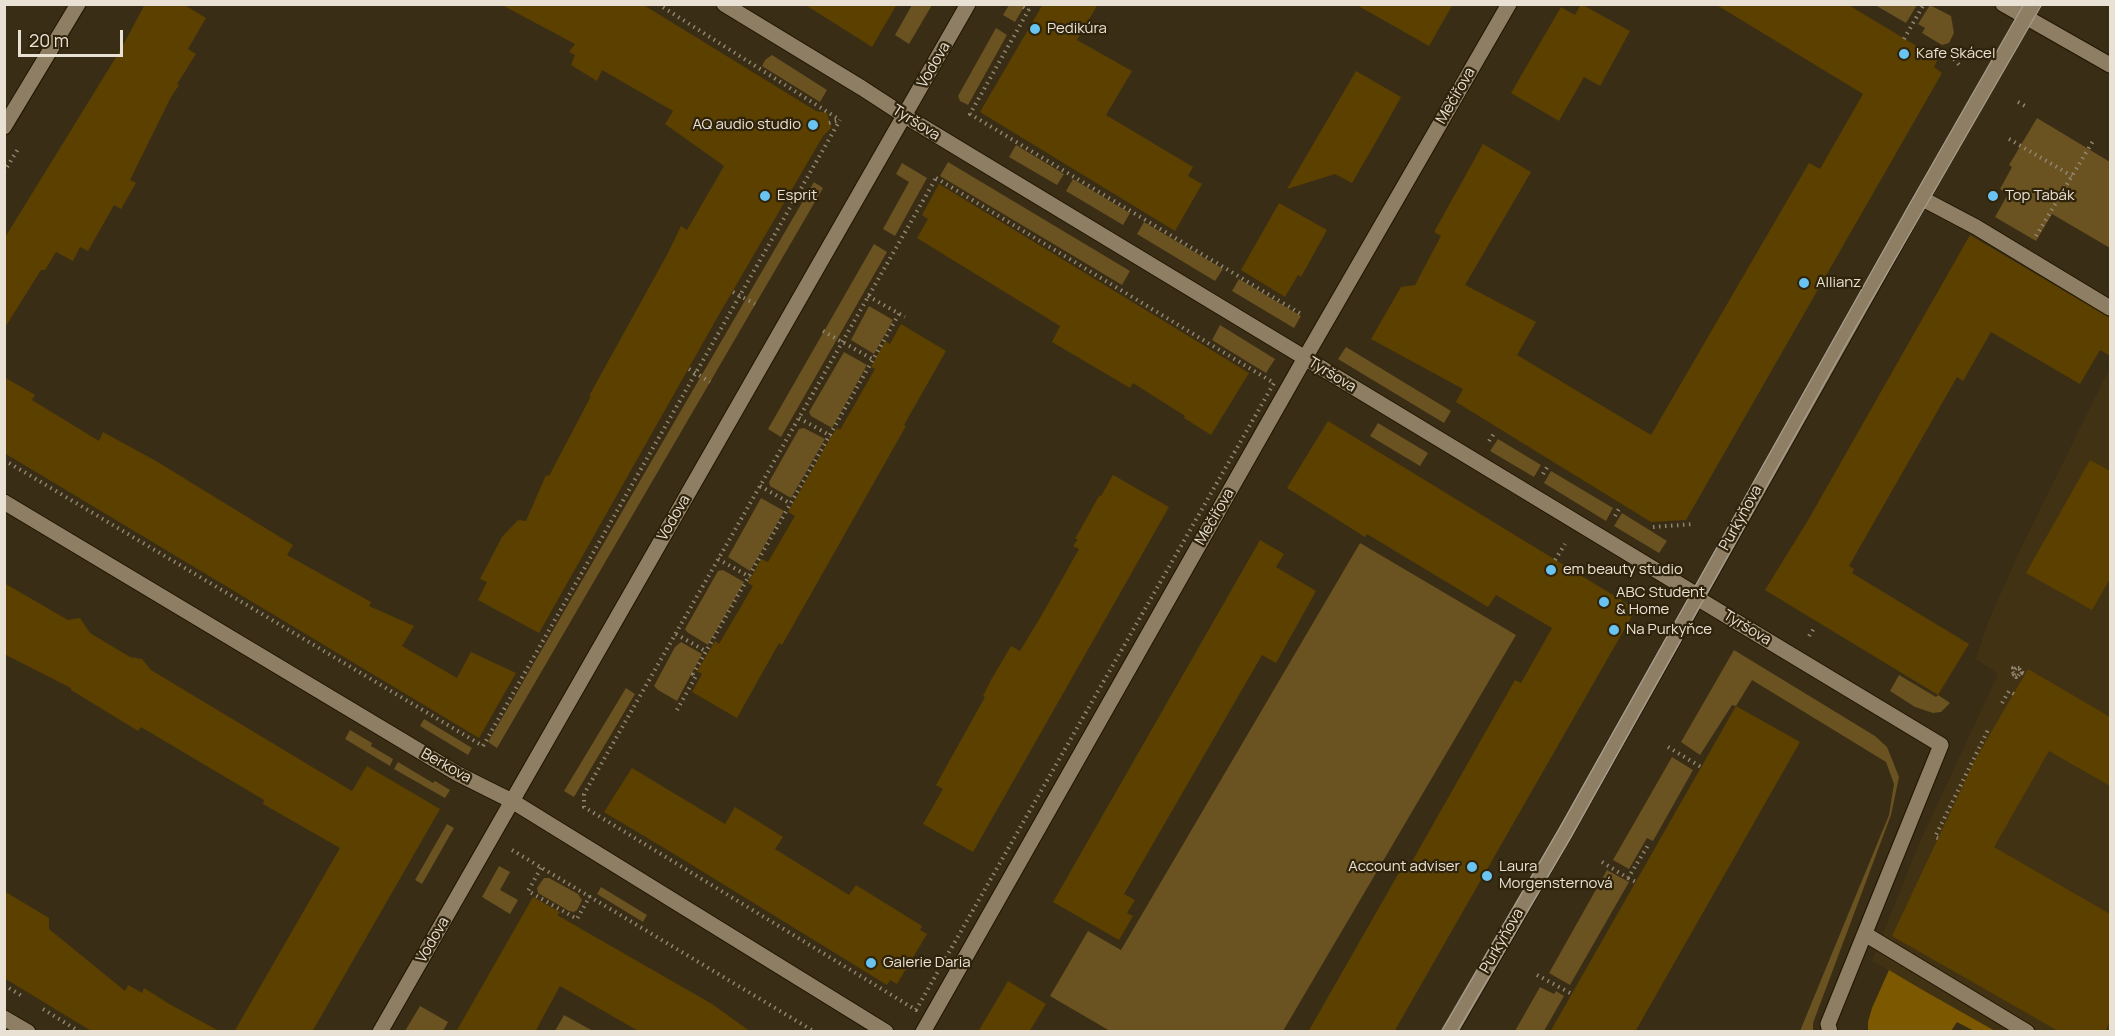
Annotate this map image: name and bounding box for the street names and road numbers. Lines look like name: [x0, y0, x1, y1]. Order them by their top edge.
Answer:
street label: Vodova: [914, 39, 954, 91]
street label: Mečířova: [1433, 65, 1479, 127]
street label: Tyršova: [889, 101, 943, 145]
street label: Tyršova: [1305, 354, 1359, 396]
street label: Purkyňova: [1716, 482, 1766, 554]
street label: Mečířova: [1192, 486, 1238, 548]
street label: Vodova: [654, 492, 694, 544]
street label: Tyršova: [1720, 607, 1774, 649]
street label: Berkova: [418, 745, 474, 787]
street label: Purkyňova: [1476, 905, 1528, 977]
street label: Vodova: [413, 914, 453, 966]

